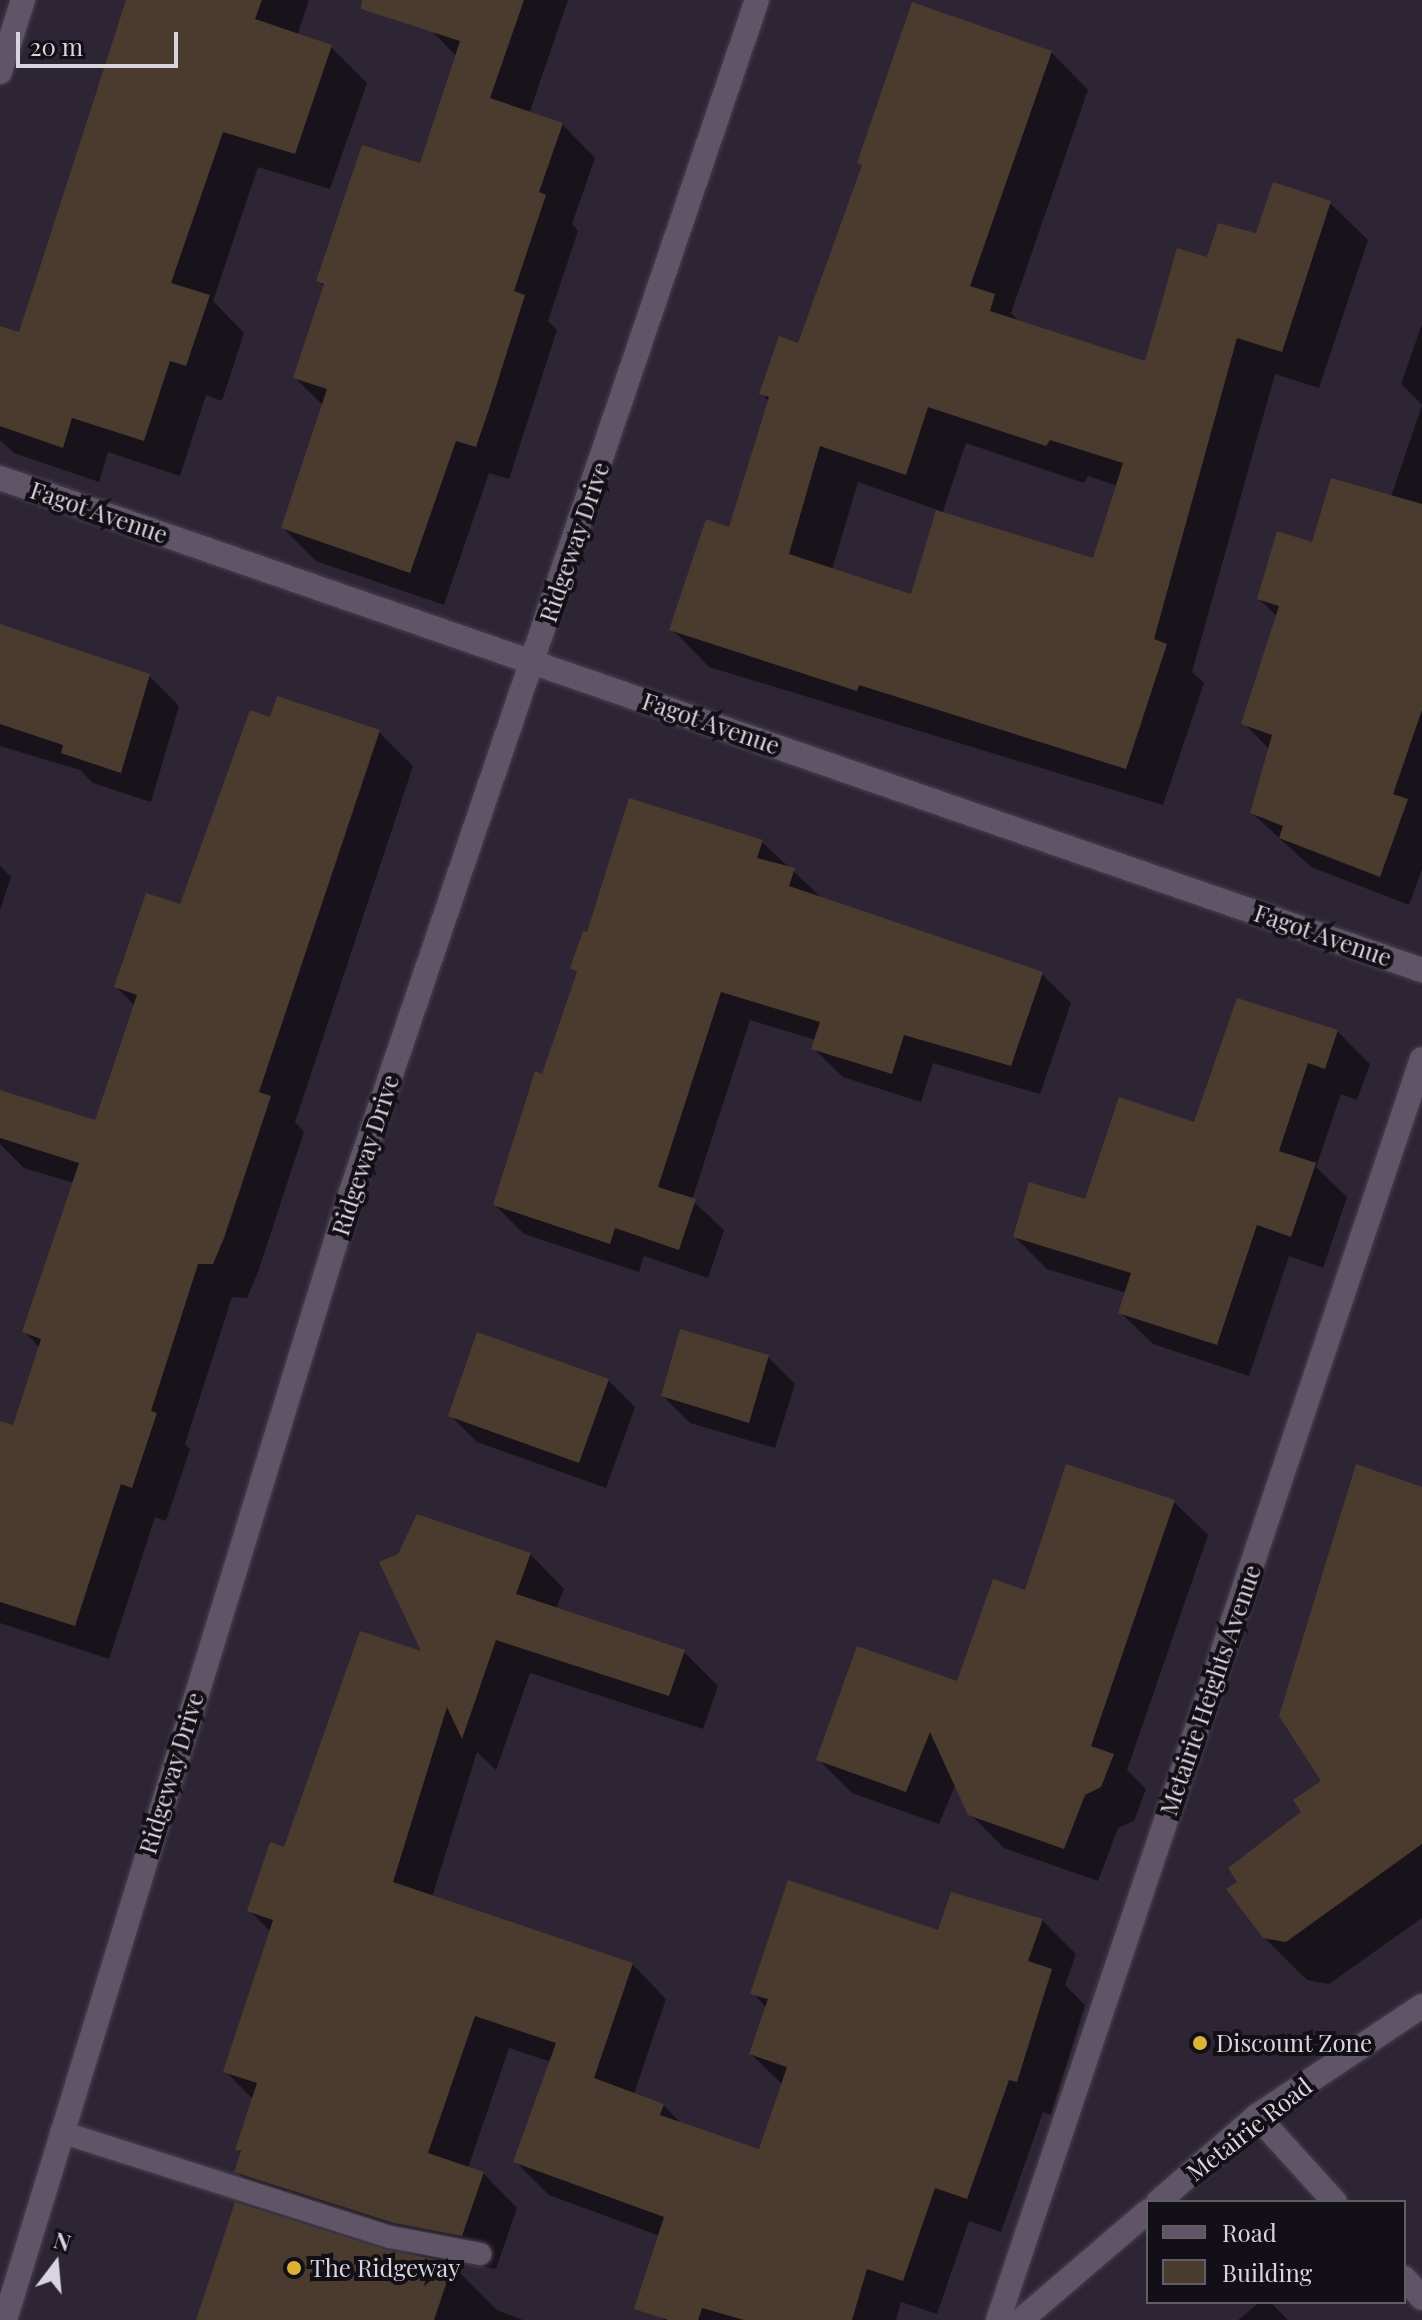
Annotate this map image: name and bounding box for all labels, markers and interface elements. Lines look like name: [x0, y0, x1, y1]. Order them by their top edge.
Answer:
scale bar: [20, 16, 182, 66]
text: 20 m: [30, 30, 83, 62]
street label: Ridgeway Drive: [533, 458, 615, 626]
street label: Fagot Avenue: [26, 475, 172, 549]
street label: Fagot Avenue: [638, 686, 784, 760]
street label: Fagot Avenue: [1250, 898, 1396, 972]
street label: Ridgeway Drive: [325, 1071, 405, 1239]
street label: Metairie Heights Avenue: [1153, 1560, 1267, 1820]
street label: Ridgeway Drive: [133, 1688, 209, 1858]
place label: Discount Zone: [1216, 2029, 1372, 2057]
marker: Discount Zone: [1191, 2034, 1209, 2052]
street label: Metairie Road: [1181, 2071, 1317, 2187]
legend: [1146, 2200, 1406, 2304]
text: Road: [1222, 2216, 1277, 2248]
north arrow: [16, 2224, 96, 2304]
text: N: [51, 2224, 74, 2258]
place label: The Ridgeway: [310, 2254, 460, 2282]
text: Building: [1222, 2256, 1312, 2288]
marker: The Ridgeway: [285, 2259, 303, 2277]

